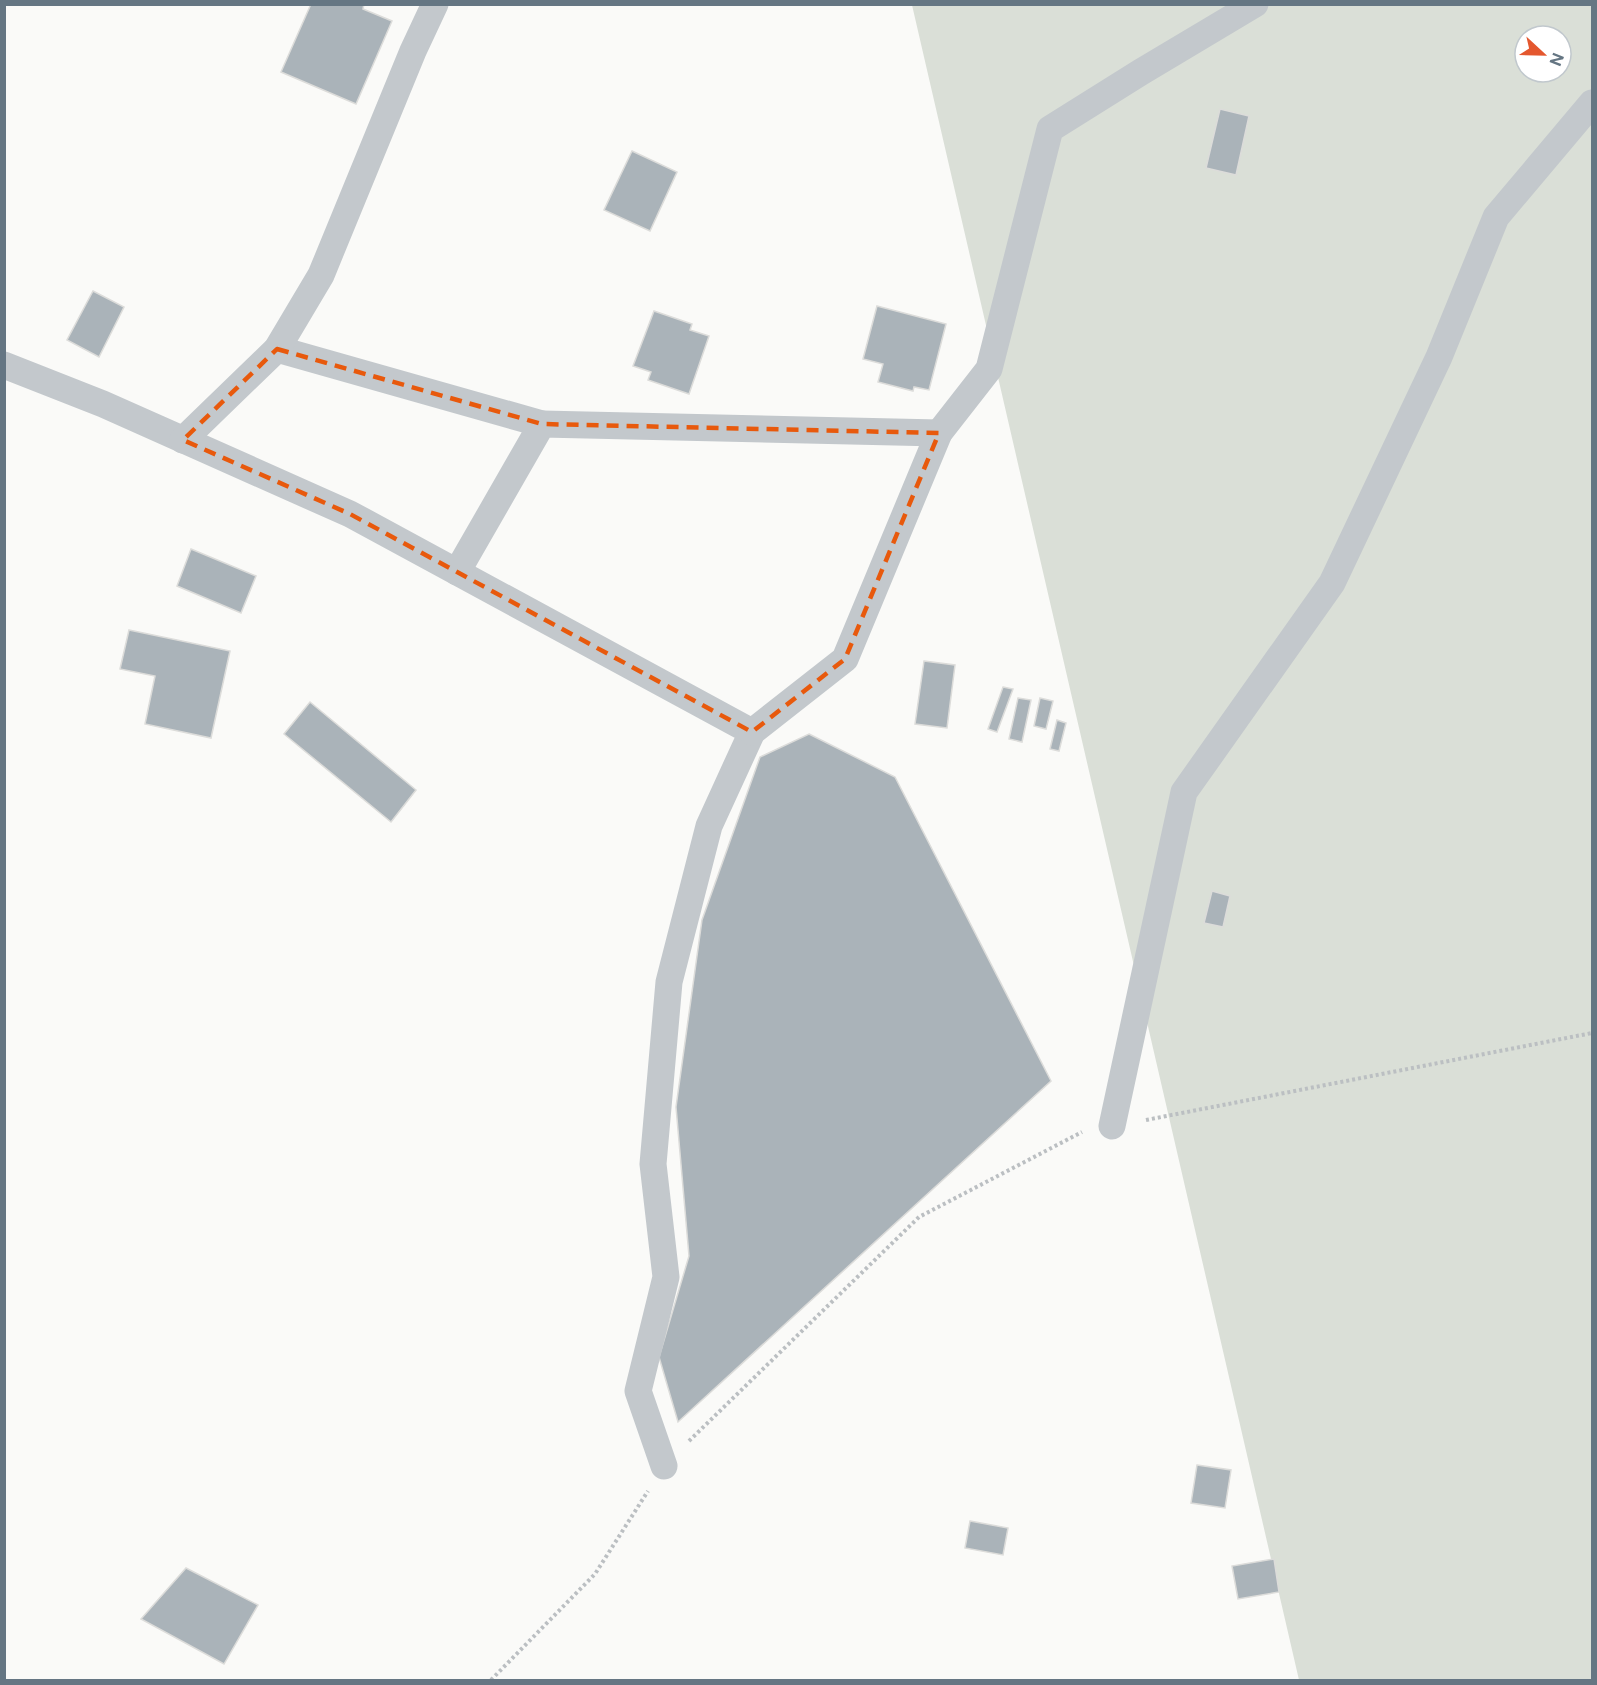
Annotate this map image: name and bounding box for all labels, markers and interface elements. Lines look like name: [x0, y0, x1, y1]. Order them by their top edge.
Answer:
north arrow: [1513, 24, 1573, 84]
text: N: [1545, 50, 1568, 69]

